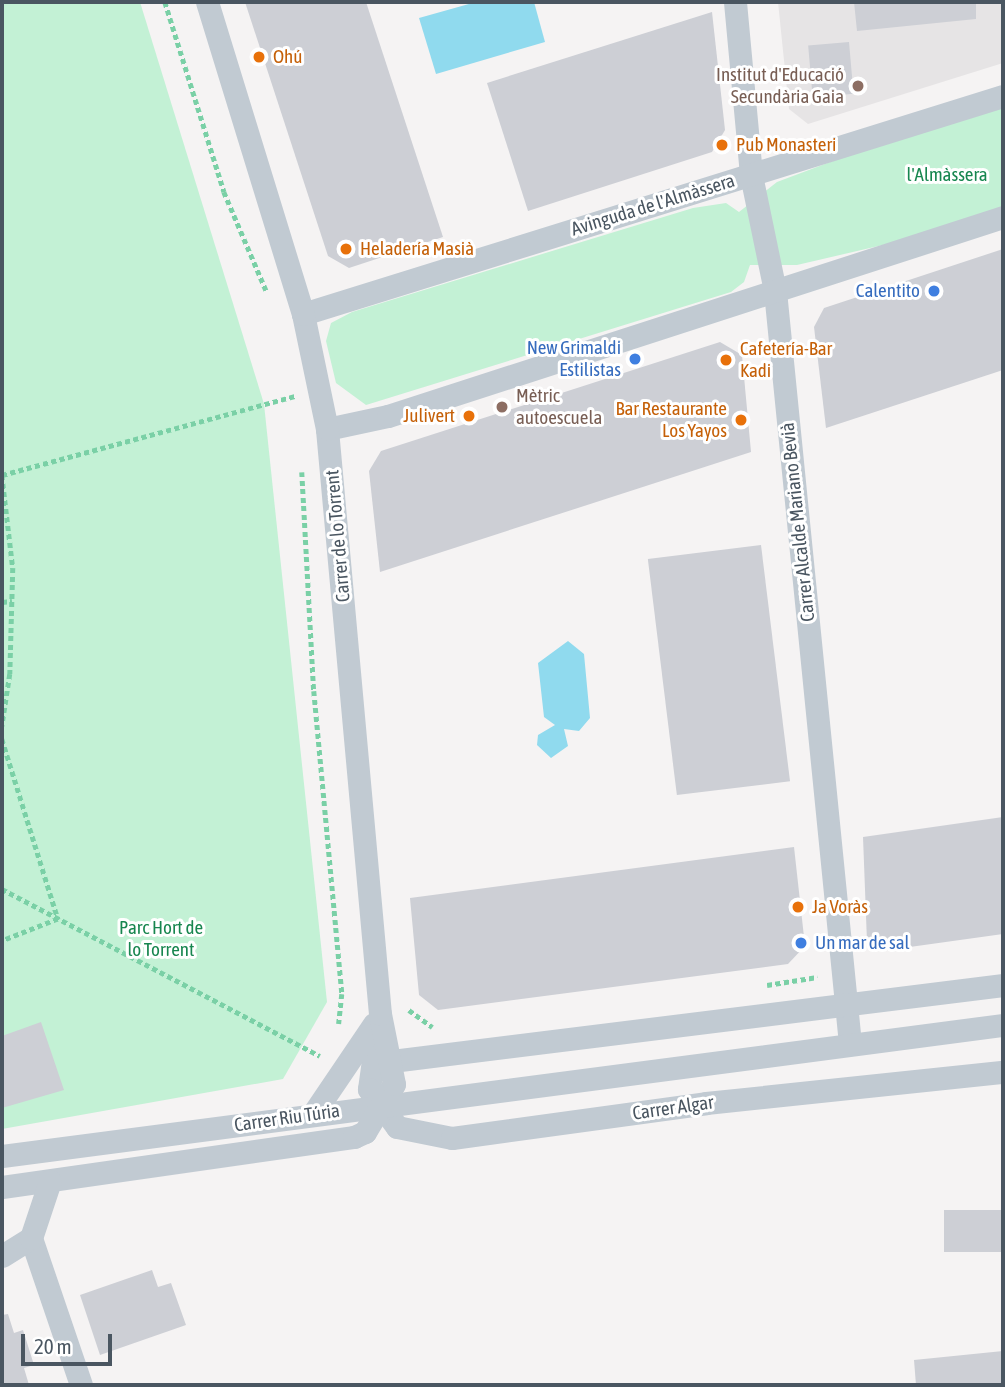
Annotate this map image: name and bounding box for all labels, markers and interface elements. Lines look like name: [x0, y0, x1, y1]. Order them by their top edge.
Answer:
place label: Ohú: [273, 46, 302, 68]
marker: Ohú: [251, 49, 267, 65]
place label: Institut d'Educació Secundària Gaia: [716, 64, 844, 108]
marker: Institut d'Educació Secundària Gaia: [850, 78, 866, 94]
place label: Pub Monasteri: [736, 134, 836, 156]
marker: Pub Monasteri: [714, 137, 730, 153]
park label: l'Almàssera: [906, 164, 988, 186]
street label: Avinguda de l'Almàssera: [568, 169, 738, 241]
place label: Heladería Masià: [360, 238, 474, 260]
marker: Heladería Masià: [338, 241, 354, 257]
place label: Calentito: [856, 280, 920, 302]
marker: Calentito: [926, 283, 942, 299]
place label: New Grimaldi Estilistas: [527, 337, 621, 381]
place label: Cafetería-Bar Kadi: [740, 338, 832, 382]
marker: New Grimaldi Estilistas: [627, 351, 643, 367]
marker: Cafetería-Bar Kadi: [718, 352, 734, 368]
place label: Mètric autoescuela: [516, 385, 602, 429]
place label: Bar Restaurante Los Yayos: [615, 398, 727, 442]
marker: Mètric autoescuela: [494, 399, 510, 415]
place label: Julivert: [403, 405, 455, 427]
marker: Julivert: [461, 408, 477, 424]
marker: Bar Restaurante Los Yayos: [733, 412, 749, 428]
street label: Carrer Alcalde Mariano Bevià: [776, 421, 820, 623]
street label: Carrer de lo Torrent: [321, 469, 355, 603]
place label: Ja Voràs: [812, 896, 868, 918]
marker: Ja Voràs: [790, 899, 806, 915]
park label: Parc Hort de lo Torrent: [119, 917, 203, 961]
place label: Un mar de sal: [815, 932, 910, 954]
marker: Un mar de sal: [793, 935, 809, 951]
street label: Carrer Algar: [631, 1091, 715, 1125]
street label: Carrer Riu Túria: [233, 1099, 341, 1137]
scale bar: [24, 1320, 116, 1364]
text: 20 m: [34, 1334, 72, 1358]

